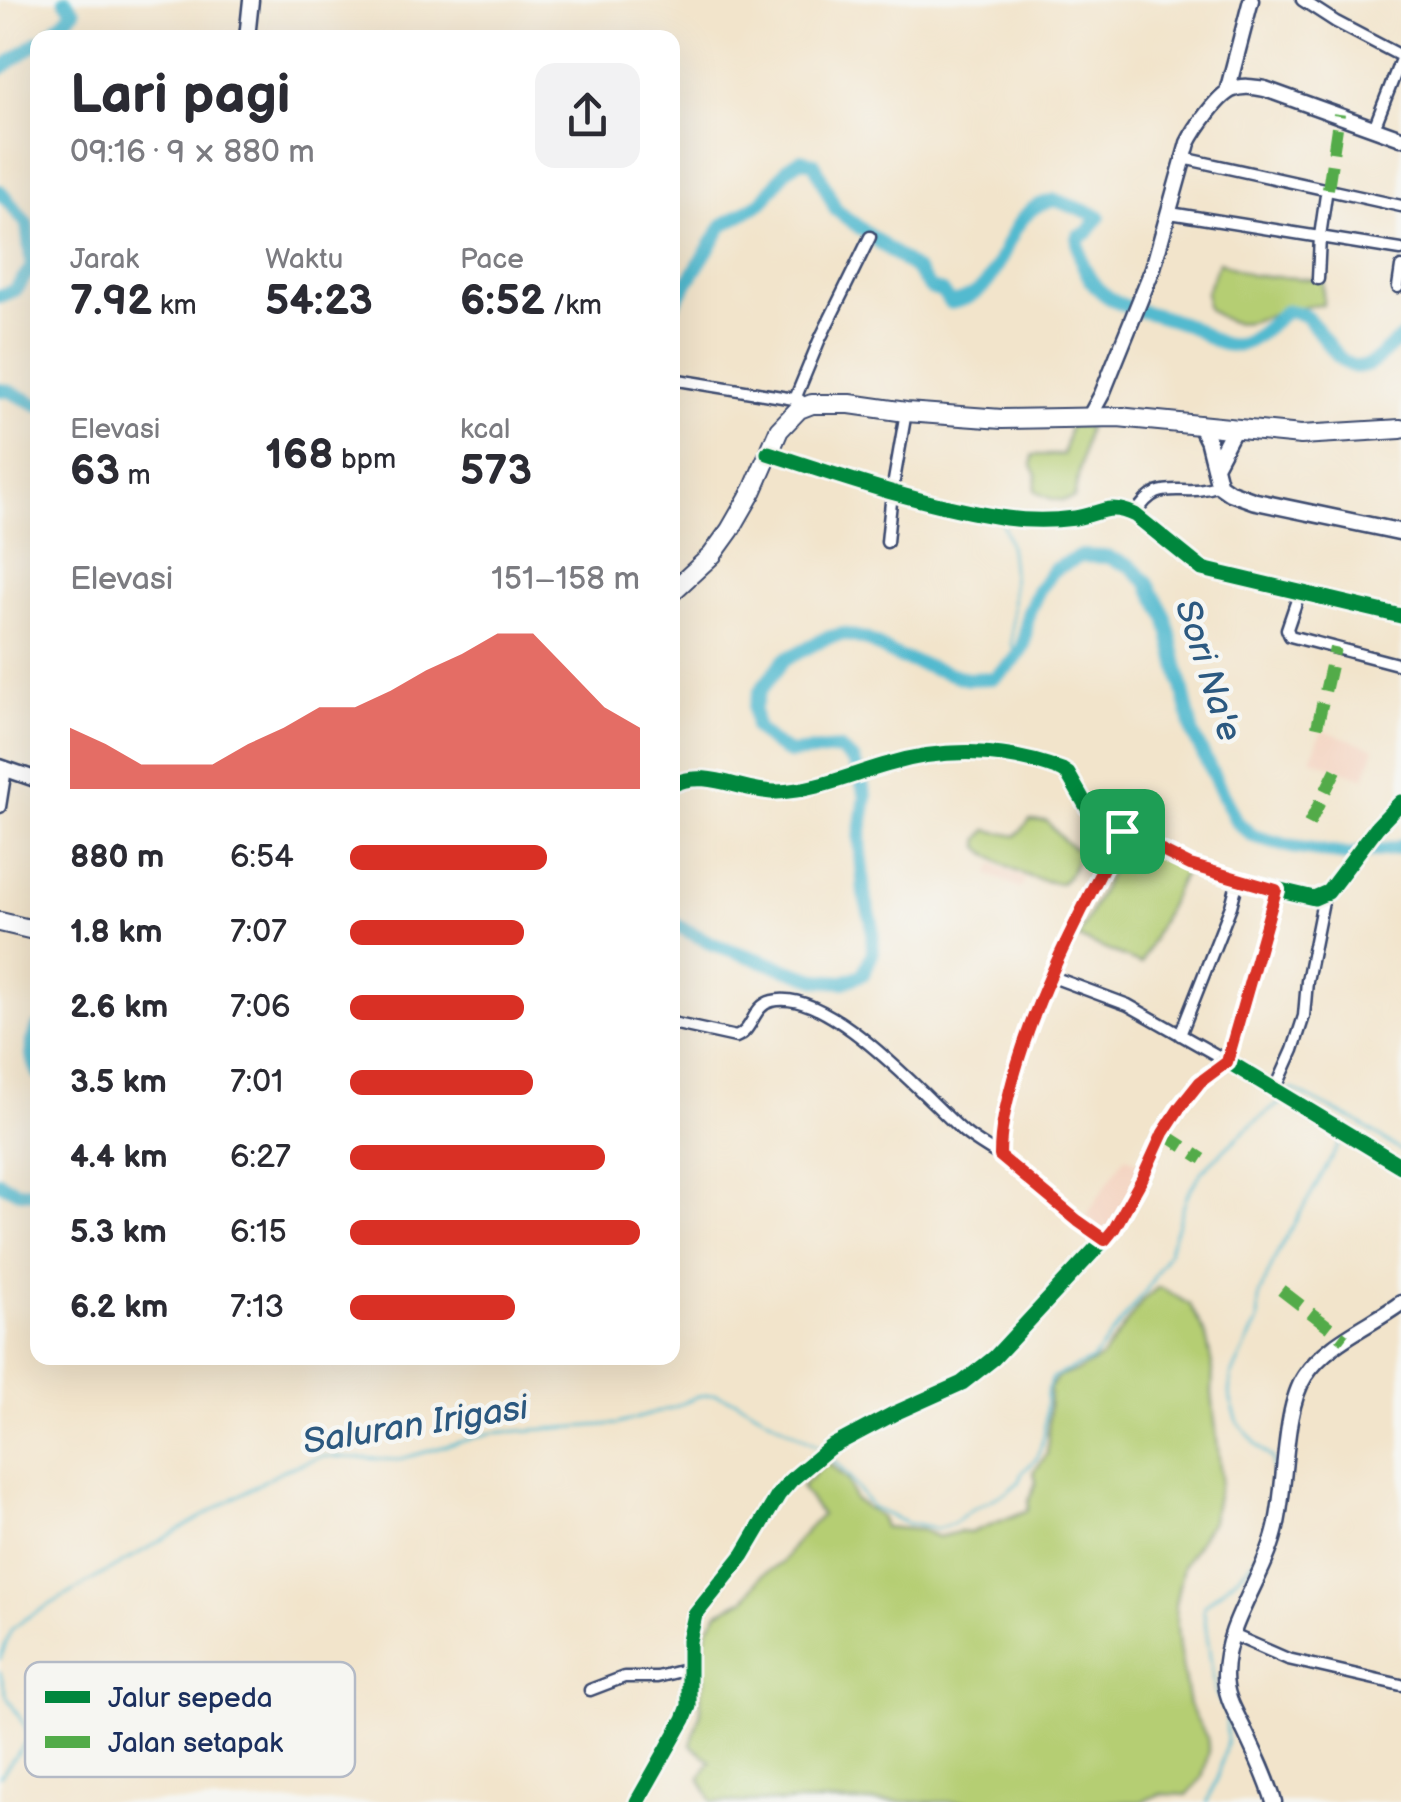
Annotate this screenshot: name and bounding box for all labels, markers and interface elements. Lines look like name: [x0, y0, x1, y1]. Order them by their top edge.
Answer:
text: Lari pagi: [70, 62, 290, 129]
button: share: [535, 63, 640, 168]
text: 09:16 · 9 × 880 m: [70, 133, 315, 172]
text: Jarak: [70, 243, 139, 276]
text: Waktu: [265, 243, 343, 276]
text: Pace: [460, 243, 524, 276]
text: 7.92: [70, 276, 152, 327]
text: 54:23: [265, 276, 373, 327]
text: 6:52: [460, 276, 545, 327]
text: km: [152, 289, 197, 322]
text: /km: [545, 289, 602, 322]
text: Elevasi: [70, 413, 160, 446]
text: kcal: [460, 413, 510, 446]
text: 168: [265, 430, 333, 481]
text: bpm: [333, 443, 396, 476]
text: 63: [70, 446, 120, 497]
text: 573: [460, 446, 532, 497]
text: m: [120, 459, 151, 492]
text: Elevasi: [70, 560, 173, 599]
text: 151–158 m: [491, 560, 640, 599]
water label: Sori Na'e: [1164, 594, 1251, 747]
pin: [1080, 789, 1165, 874]
icon: arrive: [1095, 804, 1150, 859]
text: 880 m: [70, 838, 164, 877]
text: 6:54: [230, 838, 294, 877]
text: 1.8 km: [70, 913, 162, 952]
text: 7:07: [230, 913, 287, 952]
text: 2.6 km: [70, 988, 168, 1027]
text: 7:06: [230, 988, 291, 1027]
text: 3.5 km: [70, 1063, 167, 1102]
text: 7:01: [230, 1063, 283, 1102]
text: 4.4 km: [70, 1138, 167, 1177]
text: 6:27: [230, 1138, 291, 1177]
text: 5.3 km: [70, 1213, 167, 1252]
text: 6:15: [230, 1213, 287, 1252]
text: 6.2 km: [70, 1288, 168, 1327]
text: 7:13: [230, 1288, 284, 1327]
water label: Saluran Irigasi: [300, 1386, 532, 1464]
legend: [25, 1662, 355, 1777]
text: Jalur sepeda: [108, 1682, 273, 1715]
text: Jalan setapak: [108, 1727, 283, 1760]

